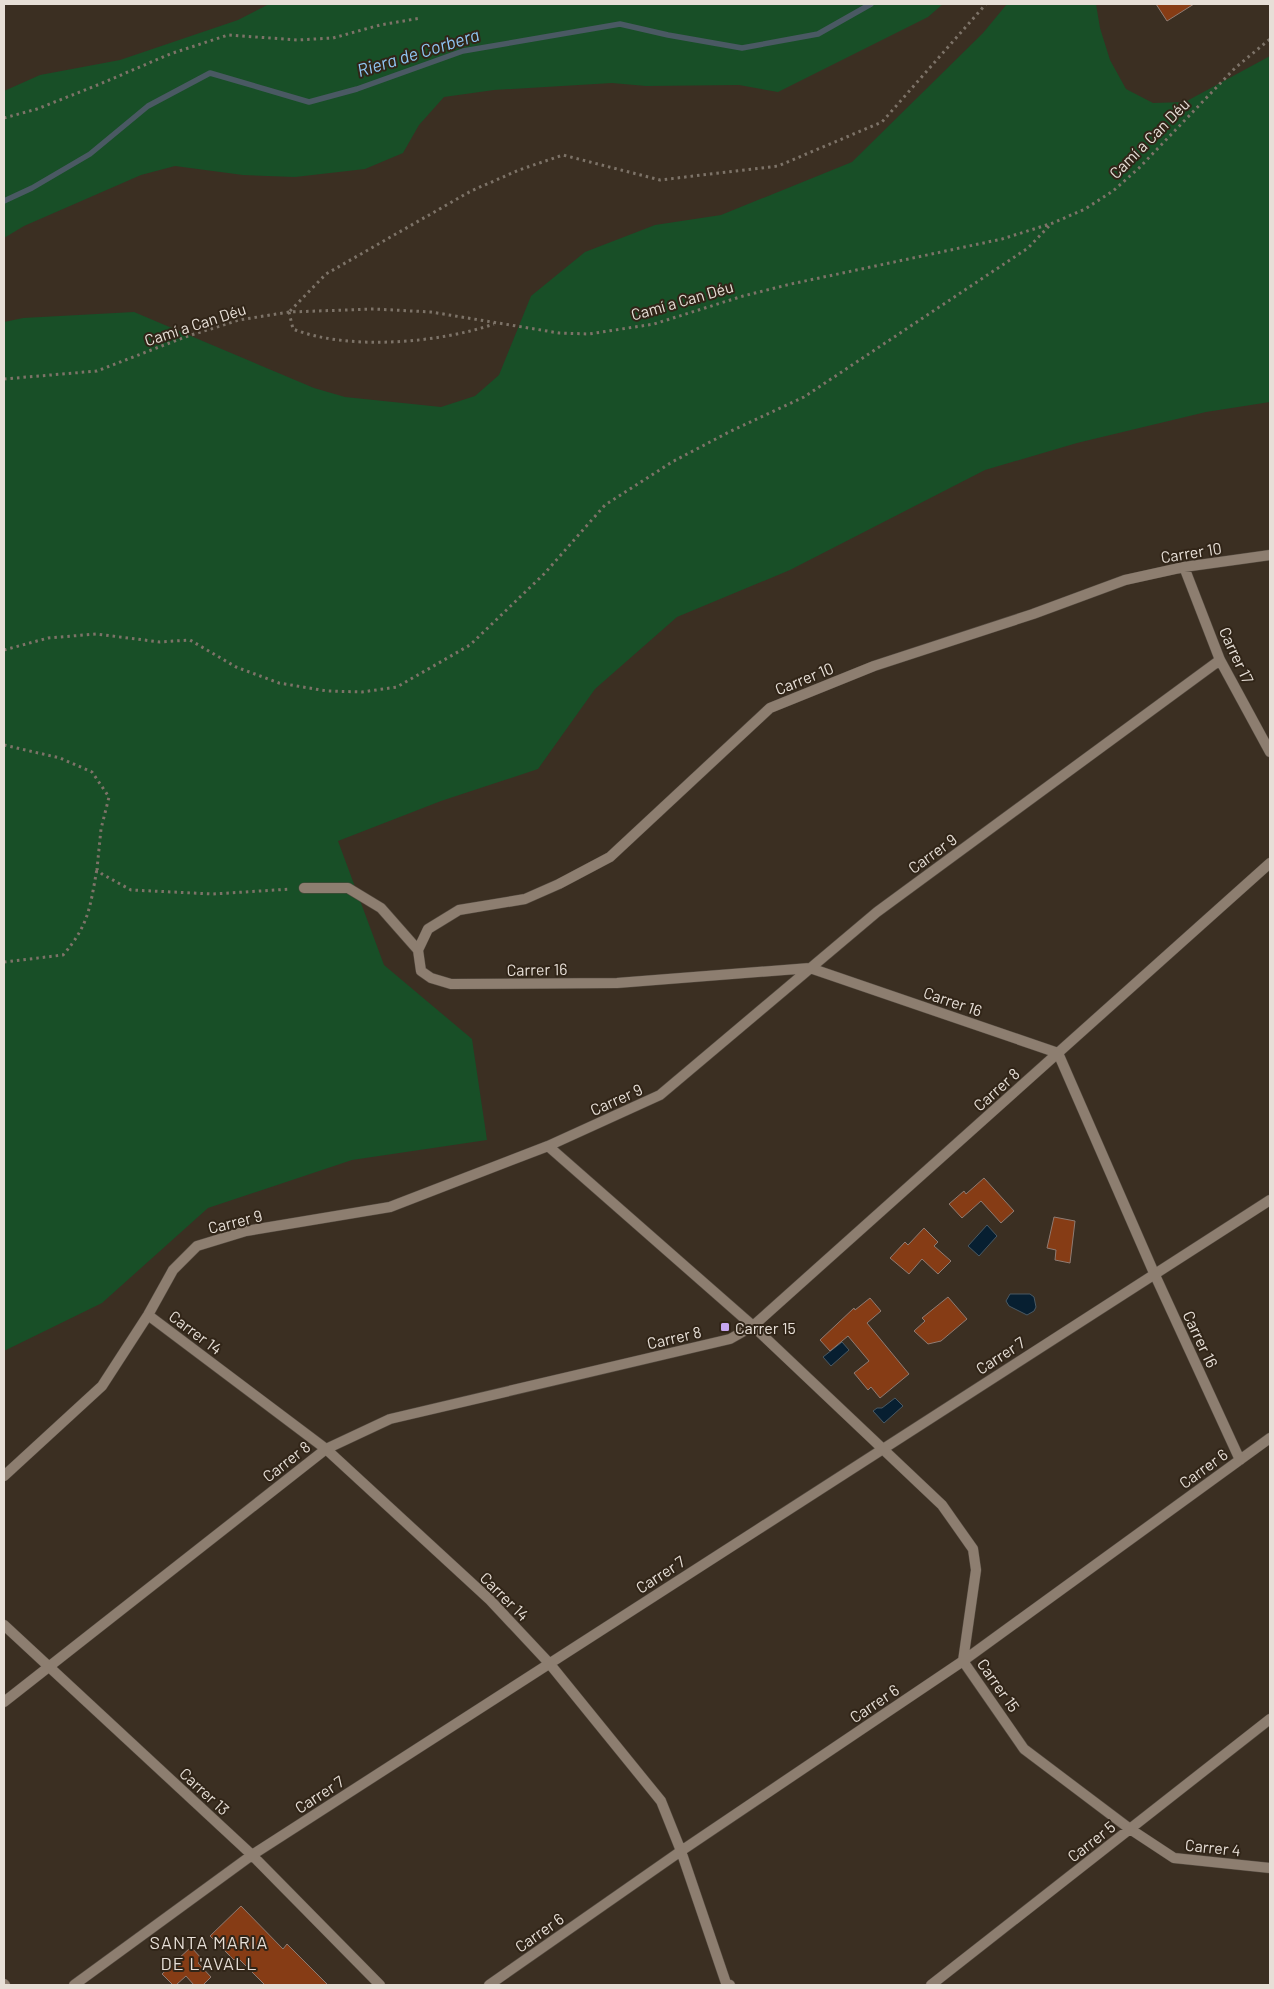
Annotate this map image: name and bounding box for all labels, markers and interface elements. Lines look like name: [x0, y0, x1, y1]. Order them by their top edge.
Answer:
water label: Riera de Corbera: [354, 23, 482, 81]
street label: Camí a Can Déu: [1105, 94, 1193, 182]
street label: Camí a Can Déu: [629, 276, 735, 324]
street label: Camí a Can Déu: [142, 299, 248, 349]
street label: Carrer 10: [1159, 538, 1223, 566]
street label: Carrer 17: [1216, 624, 1258, 687]
street label: Carrer 10: [772, 658, 836, 698]
street label: Carrer 9: [904, 829, 960, 877]
street label: Carrer 16: [506, 959, 568, 979]
street label: Carrer 16: [921, 982, 985, 1020]
street label: Carrer 8: [969, 1063, 1023, 1115]
street label: Carrer 9: [587, 1079, 645, 1119]
street label: Carrer 9: [206, 1205, 264, 1237]
street label: Carrer 14: [166, 1306, 226, 1358]
street label: Carrer 16: [1180, 1307, 1222, 1371]
place label: Carrer 15: [735, 1318, 796, 1337]
marker: Carrer 15: [719, 1321, 731, 1333]
street label: Carrer 8: [645, 1322, 703, 1352]
street label: Carrer 7: [972, 1332, 1028, 1378]
street label: Carrer 8: [258, 1437, 314, 1485]
street label: Carrer 6: [1175, 1444, 1231, 1492]
street label: Carrer 7: [632, 1551, 688, 1597]
street label: Carrer 14: [477, 1568, 533, 1624]
street label: Carrer 15: [974, 1655, 1024, 1715]
street label: Carrer 6: [846, 1680, 902, 1726]
street label: Carrer 13: [176, 1763, 234, 1819]
street label: Carrer 7: [291, 1771, 347, 1817]
street label: Carrer 5: [1063, 1817, 1119, 1865]
street label: Carrer 4: [1184, 1835, 1242, 1859]
street label: Carrer 6: [511, 1908, 567, 1956]
district label: SANTA MARIA DE L'AVALL: [150, 1931, 268, 1974]

